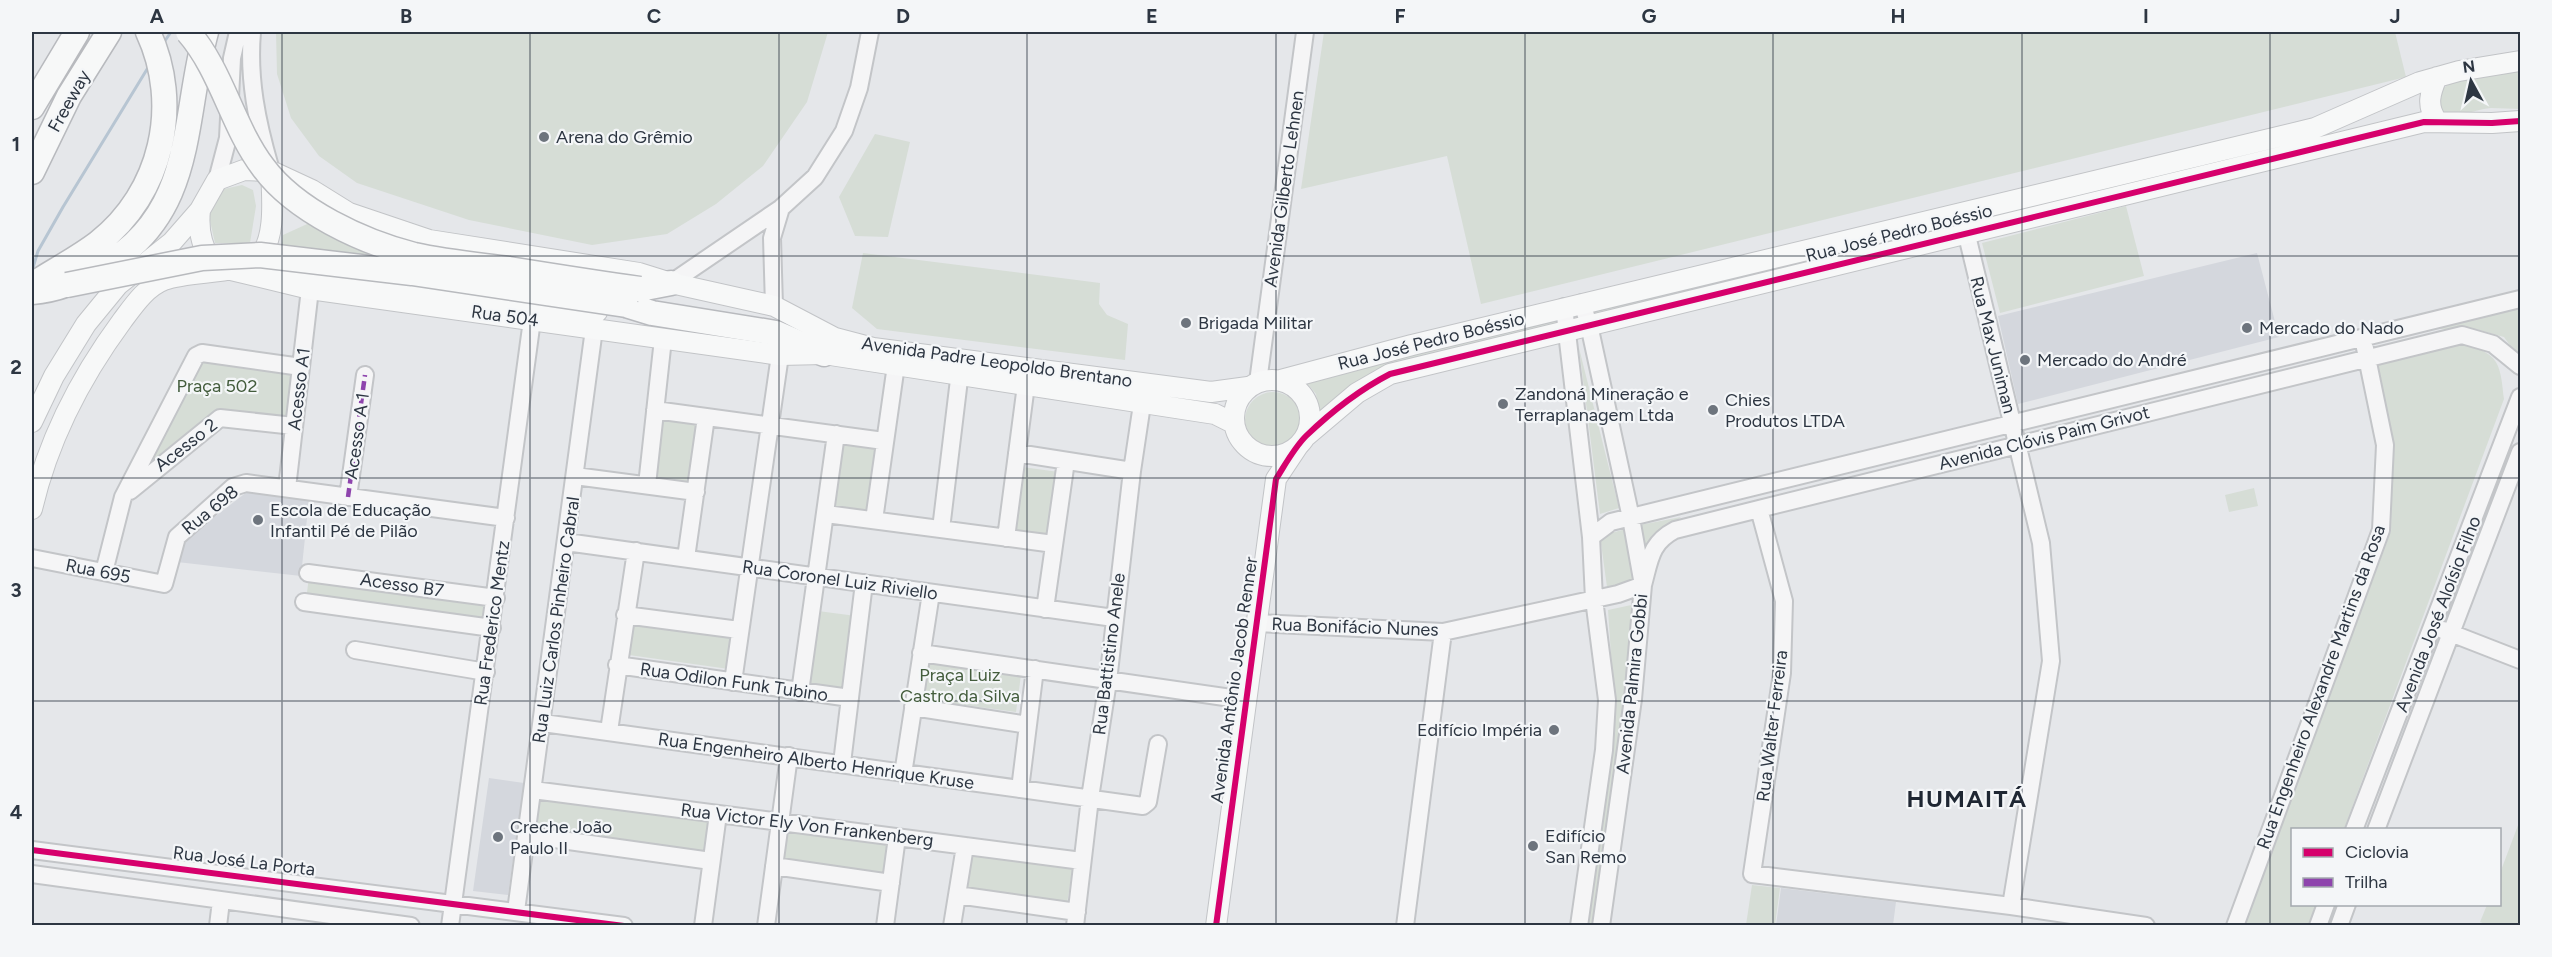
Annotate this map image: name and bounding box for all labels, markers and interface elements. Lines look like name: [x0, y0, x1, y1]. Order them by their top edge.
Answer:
text: A: [150, 4, 165, 28]
text: B: [400, 4, 412, 28]
text: C: [647, 4, 661, 28]
text: D: [896, 4, 910, 28]
text: E: [1146, 4, 1158, 28]
text: F: [1394, 4, 1406, 28]
text: G: [1642, 4, 1657, 28]
text: H: [1891, 4, 1906, 28]
text: I: [2143, 4, 2149, 28]
text: J: [2389, 4, 2401, 28]
north arrow: [2441, 51, 2501, 111]
text: N: [2462, 56, 2476, 77]
street label: Freeway: [43, 66, 95, 136]
street label: Avenida Gilberto Lehnen: [1259, 89, 1309, 289]
place label: Arena do Grêmio: [556, 126, 693, 148]
marker: Arena do Grêmio: [537, 130, 551, 144]
text: 1: [12, 132, 20, 156]
street label: Rua José Pedro Boéssio: [1803, 199, 1995, 267]
street label: Rua Max Juniman: [1965, 274, 2021, 416]
street label: Rua 504: [470, 300, 540, 332]
street label: Rua José Pedro Boéssio: [1335, 307, 1527, 375]
place label: Brigada Militar: [1198, 312, 1313, 334]
marker: Brigada Militar: [1179, 316, 1193, 330]
place label: Mercado do Nado: [2259, 317, 2404, 339]
marker: Mercado do Nado: [2240, 321, 2254, 335]
street label: Avenida Padre Leopoldo Brentano: [860, 332, 1134, 392]
street label: Acesso A1: [283, 347, 315, 431]
place label: Mercado do André: [2037, 349, 2187, 371]
marker: Mercado do André: [2018, 353, 2032, 367]
text: 2: [10, 355, 22, 379]
park label: Praça 502: [177, 375, 257, 397]
place label: Zandoná Mineração e Terraplanagem Ltda: [1515, 383, 1689, 426]
place label: Chies Produtos LTDA: [1725, 389, 1845, 432]
street label: Acesso A 1: [340, 391, 374, 481]
marker: Zandoná Mineração e Terraplanagem Ltda: [1496, 397, 1510, 411]
street label: Avenida Clóvis Paim Grivot: [1936, 401, 2152, 475]
marker: Chies Produtos LTDA: [1706, 403, 1720, 417]
street label: Acesso 2: [150, 414, 222, 476]
street label: Rua 698: [177, 481, 243, 539]
street label: Rua Luiz Carlos Pinheiro Cabral: [528, 495, 584, 745]
place label: Escola de Educação Infantil Pé de Pilão: [270, 499, 431, 542]
marker: Escola de Educação Infantil Pé de Pilão: [251, 513, 265, 527]
street label: Avenida José Aloísio Filho: [2390, 513, 2486, 715]
street label: Rua Engenheiro Alexandre Martins da Rosa: [2252, 522, 2390, 852]
street label: Rua Frederico Mentz: [470, 539, 514, 707]
street label: Rua 695: [64, 554, 132, 588]
street label: Rua Coronel Luiz Riviello: [741, 555, 939, 605]
street label: Avenida Antônio Jacob Renner: [1206, 555, 1262, 805]
street label: Acesso B7: [359, 568, 445, 602]
street label: Rua Battistino Anele: [1088, 572, 1130, 736]
text: 3: [10, 578, 22, 602]
street label: Avenida Palmira Gobbi: [1612, 593, 1652, 775]
street label: Rua Bonifácio Nunes: [1271, 613, 1439, 641]
street label: Rua Walter Ferreira: [1752, 649, 1792, 803]
street label: Rua Odilon Funk Tubino: [639, 658, 829, 706]
park label: Praça Luiz Castro da Silva: [900, 664, 1020, 707]
place label: Edifício Impéria: [1417, 719, 1542, 741]
marker: Edifício Impéria: [1547, 723, 1561, 737]
street label: Rua Engenheiro Alberto Henrique Kruse: [657, 728, 976, 794]
district label: HUMAITÁ: [1906, 784, 2028, 813]
street label: Rua Victor Ely Von Frankenberg: [679, 799, 935, 851]
text: 4: [10, 800, 23, 824]
place label: Creche João Paulo II: [510, 816, 612, 859]
place label: Edifício San Remo: [1545, 825, 1627, 868]
legend: [2291, 828, 2501, 906]
marker: Creche João Paulo II: [491, 830, 505, 844]
marker: Edifício San Remo: [1526, 839, 1540, 853]
street label: Rua José La Porta: [172, 841, 316, 881]
text: Ciclovia: [2345, 841, 2409, 863]
text: Trilha: [2345, 871, 2388, 893]

